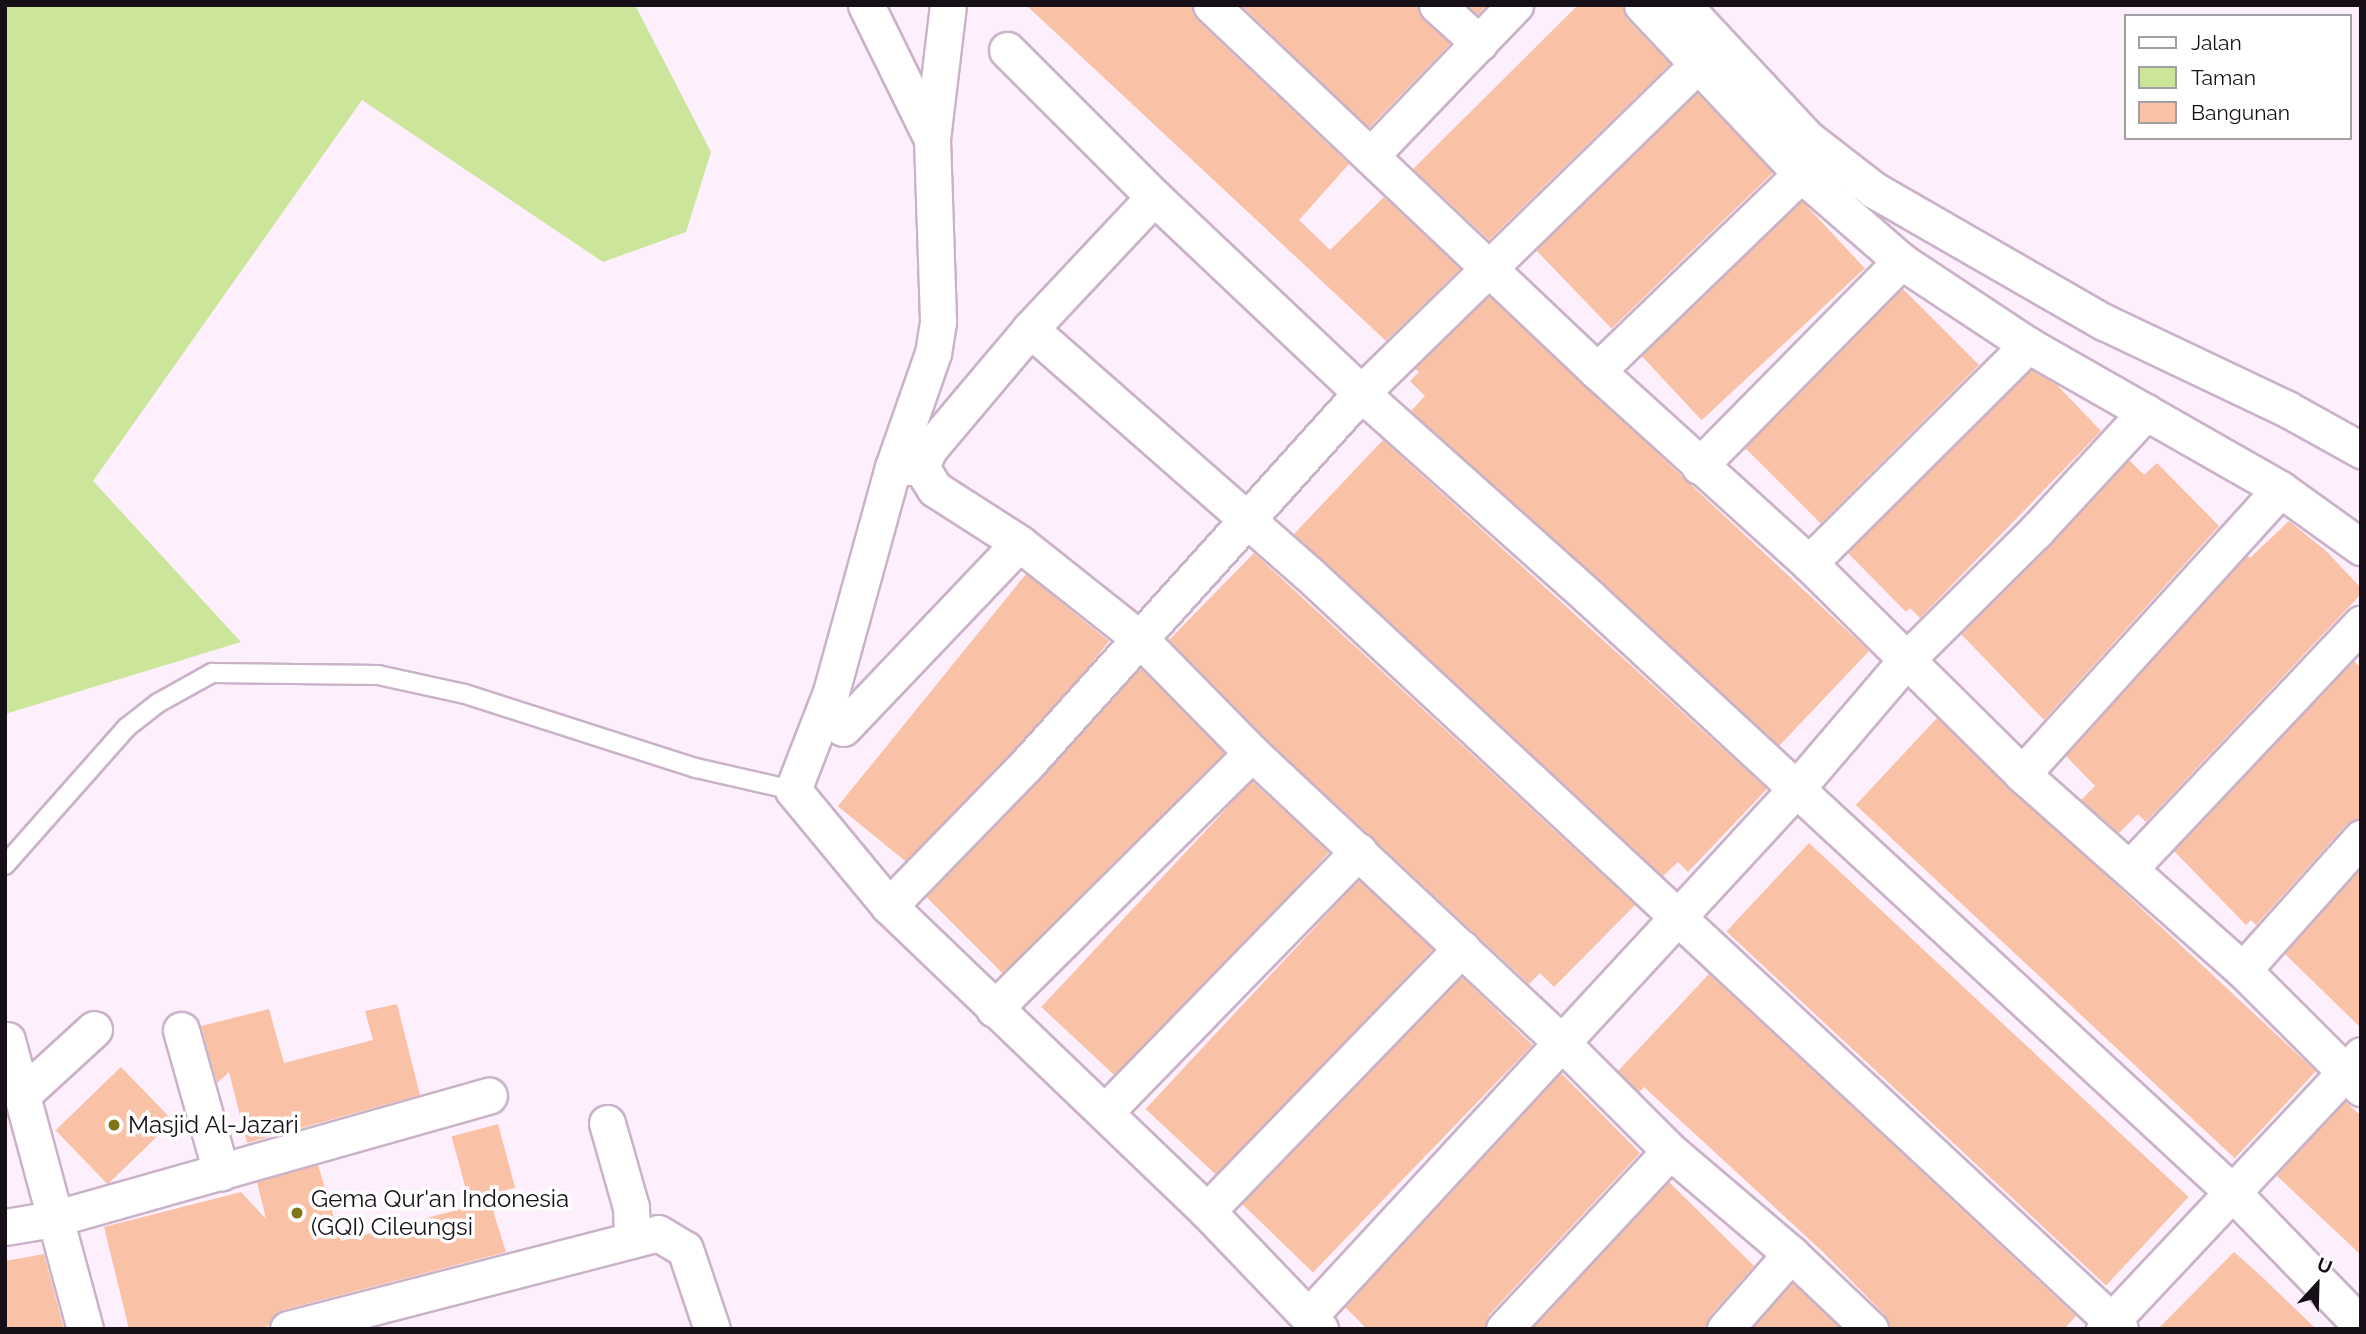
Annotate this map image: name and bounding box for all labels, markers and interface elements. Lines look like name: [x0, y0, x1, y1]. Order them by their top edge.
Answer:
legend: [2124, 14, 2352, 140]
text: Jalan: [2191, 30, 2242, 55]
text: Taman: [2191, 65, 2256, 90]
text: Bangunan: [2191, 100, 2290, 125]
place label: Masjid Al-Jazari: [128, 1111, 299, 1139]
marker: Masjid Al-Jazari: [106, 1117, 122, 1133]
place label: Gema Qur'an Indonesia (GQI) Cileungsi: [311, 1185, 569, 1241]
marker: Gema Qur'an Indonesia (GQI) Cileungsi: [289, 1205, 305, 1221]
north arrow: [2282, 1250, 2352, 1320]
text: U: [2314, 1253, 2336, 1278]

